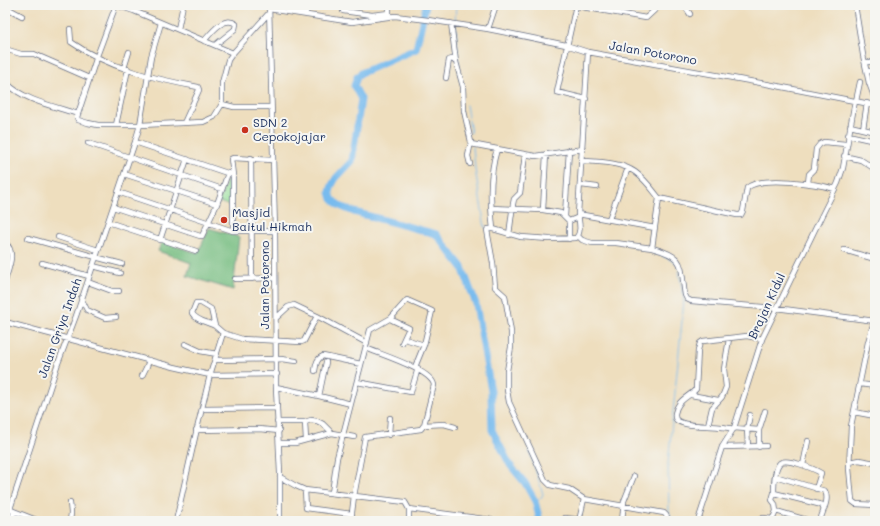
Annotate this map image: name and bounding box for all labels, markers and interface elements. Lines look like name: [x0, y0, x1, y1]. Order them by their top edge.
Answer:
street label: Jalan Potorono: [608, 36, 698, 68]
place label: SDN 2 Cepokojajar: [253, 114, 326, 144]
marker: SDN 2 Cepokojajar: [240, 125, 250, 135]
place label: Masjid Baitul Hikmah: [232, 204, 312, 234]
marker: Masjid Baitul Hikmah: [219, 215, 229, 225]
street label: Jalan Potorono: [256, 241, 272, 329]
street label: Brajan Kidul: [744, 270, 788, 341]
street label: Jalan Griya Indah: [34, 275, 85, 380]

